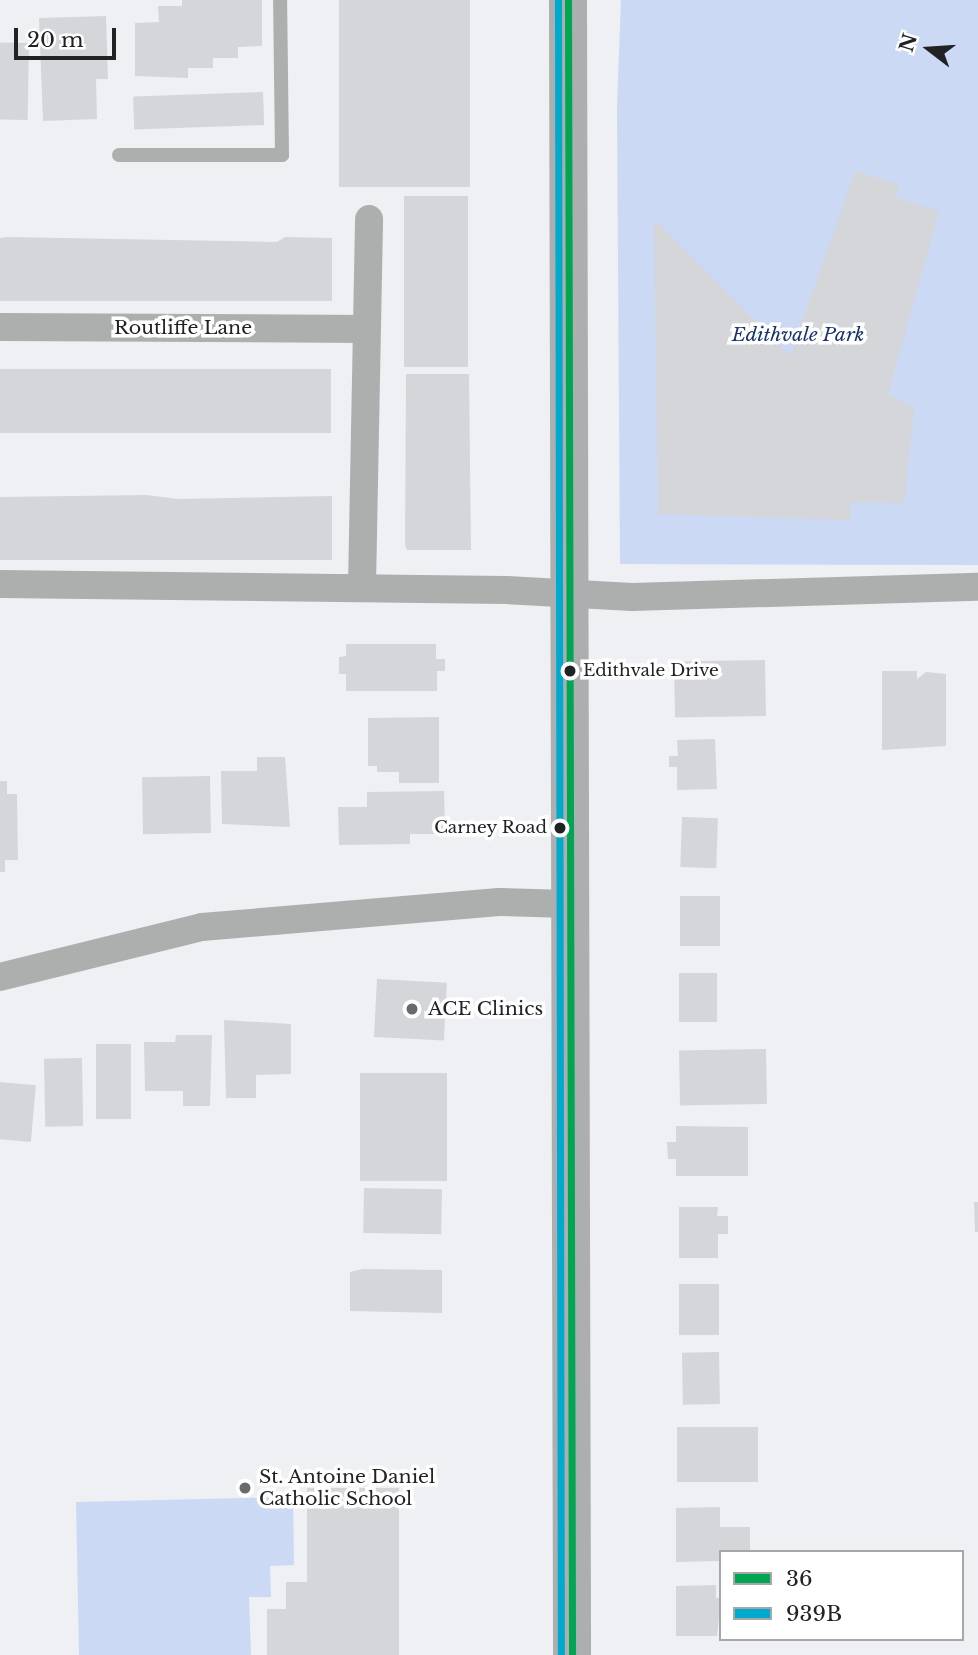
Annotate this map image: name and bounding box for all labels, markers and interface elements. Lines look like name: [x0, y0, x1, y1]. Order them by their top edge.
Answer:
scale bar: [18, 14, 119, 58]
north arrow: [894, 14, 964, 84]
text: 20 m: [27, 27, 84, 53]
text: N: [895, 31, 922, 55]
street label: Routliffe Lane: [114, 317, 252, 339]
park label: Edithvale Park: [732, 324, 864, 346]
place label: Edithvale Drive: [583, 661, 719, 681]
marker: Edithvale Drive: [563, 664, 577, 678]
place label: Carney Road: [434, 818, 547, 838]
marker: Carney Road: [553, 821, 567, 835]
place label: ACE Clinics: [428, 998, 543, 1020]
marker: ACE Clinics: [402, 999, 422, 1019]
place label: St. Antoine Daniel Catholic School: [259, 1466, 436, 1510]
marker: St. Antoine Daniel Catholic School: [237, 1480, 253, 1496]
legend: [719, 1550, 964, 1641]
text: 36: [786, 1566, 812, 1592]
text: 939B: [786, 1601, 842, 1627]

